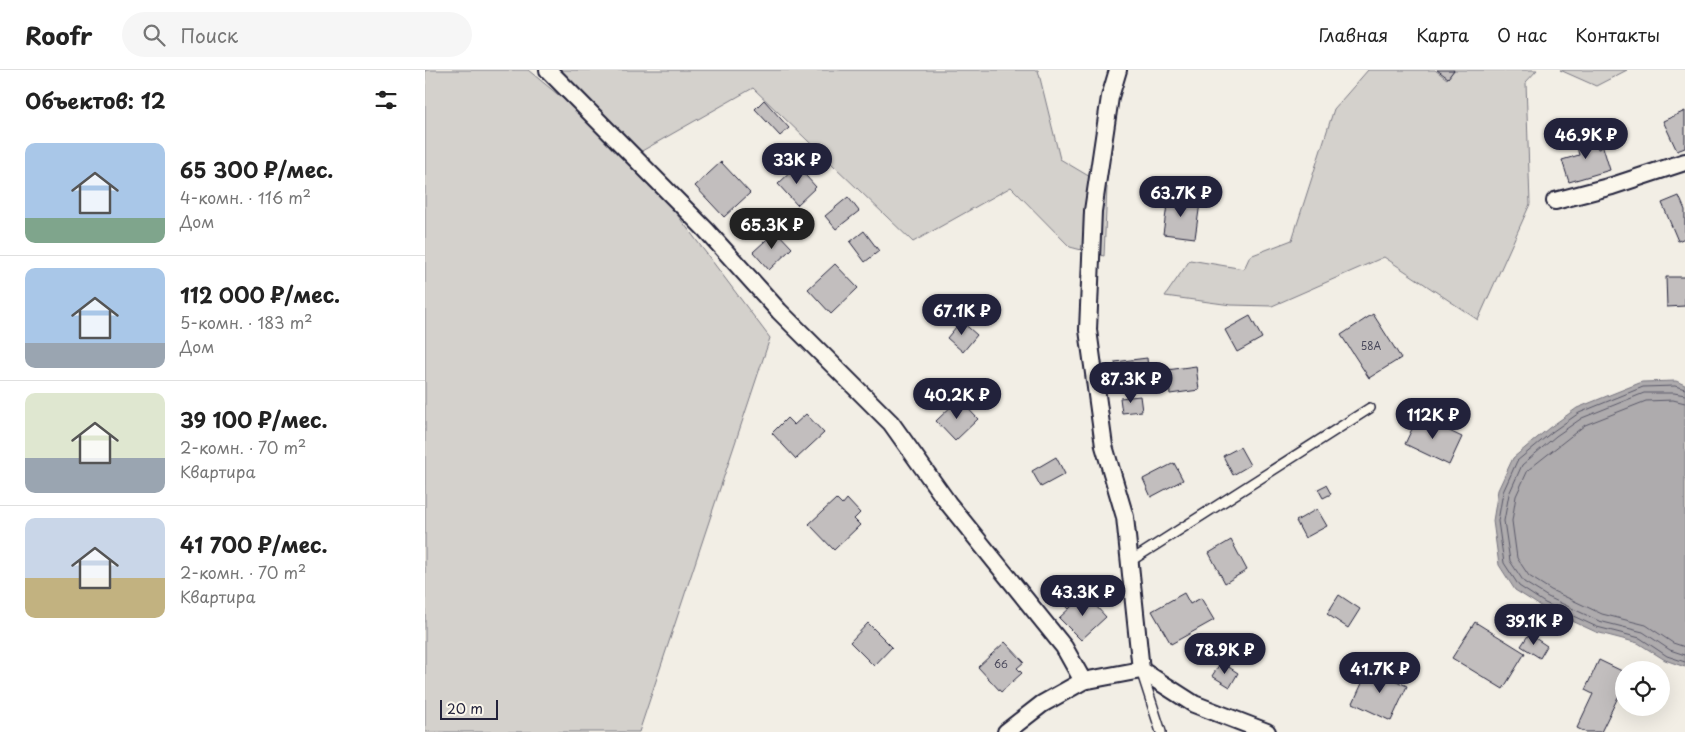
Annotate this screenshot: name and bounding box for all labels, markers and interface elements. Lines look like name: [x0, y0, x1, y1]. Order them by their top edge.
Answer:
search box: [122, 12, 472, 57]
text: Roofr: [25, 17, 92, 53]
icon: search: [140, 21, 168, 49]
text: Поиск: [180, 21, 238, 49]
text: Главная: [1319, 21, 1388, 48]
text: Карта: [1416, 21, 1469, 48]
text: О нас: [1497, 21, 1547, 48]
text: Контакты: [1575, 21, 1660, 48]
text: Объектов: 12: [25, 84, 166, 116]
icon: filters: [372, 86, 400, 114]
pin: 46.9K ₽: [1540, 118, 1632, 160]
text: 46.9K ₽: [1555, 122, 1617, 146]
pin: 33K ₽: [762, 142, 832, 185]
text: 33K ₽: [773, 147, 821, 171]
text: 65 300 ₽/мес.: [180, 153, 333, 185]
icon: home: [65, 163, 125, 223]
pin: 63.7K ₽: [1135, 176, 1227, 218]
text: 63.7K ₽: [1150, 180, 1212, 204]
text: 4-комн. · 116 m²: [180, 185, 311, 209]
pin: 65.3K ₽: [726, 208, 818, 250]
text: Дом: [180, 209, 214, 233]
text: 65.3K ₽: [741, 212, 803, 236]
text: 112 000 ₽/мес.: [180, 278, 340, 310]
icon: home: [65, 288, 125, 348]
pin: 67.1K ₽: [916, 294, 1008, 336]
text: 67.1K ₽: [933, 298, 991, 322]
text: 5-комн. · 183 m²: [180, 310, 312, 334]
text: Дом: [180, 334, 214, 358]
house number: 58А: [1361, 338, 1382, 353]
pin: 87.3K ₽: [1085, 362, 1177, 404]
text: 87.3K ₽: [1101, 366, 1162, 390]
pin: 40.2K ₽: [911, 378, 1003, 420]
text: 40.2K ₽: [924, 382, 990, 406]
pin: 112K ₽: [1392, 398, 1474, 440]
text: 112K ₽: [1407, 402, 1459, 426]
text: 39 100 ₽/мес.: [180, 403, 327, 435]
icon: home: [65, 413, 125, 473]
text: 2-комн. · 70 m²: [180, 435, 306, 459]
text: Квартира: [180, 459, 255, 483]
text: 41 700 ₽/мес.: [180, 528, 327, 560]
icon: home: [65, 538, 125, 598]
text: 2-комн. · 70 m²: [180, 560, 306, 584]
pin: 43.3K ₽: [1037, 574, 1129, 617]
text: 43.3K ₽: [1051, 579, 1115, 603]
text: Квартира: [180, 584, 255, 608]
pin: 39.1K ₽: [1488, 604, 1580, 646]
text: 39.1K ₽: [1505, 608, 1563, 632]
pin: 78.9K ₽: [1179, 632, 1271, 675]
text: 78.9K ₽: [1196, 637, 1254, 661]
pin: 41.7K ₽: [1334, 652, 1426, 694]
house number: 66: [994, 656, 1008, 671]
text: 41.7K ₽: [1350, 656, 1410, 680]
map controls: [1615, 661, 1670, 716]
button: locate: [1615, 661, 1670, 716]
scale bar: [440, 697, 497, 720]
text: 20 m: [447, 698, 483, 719]

